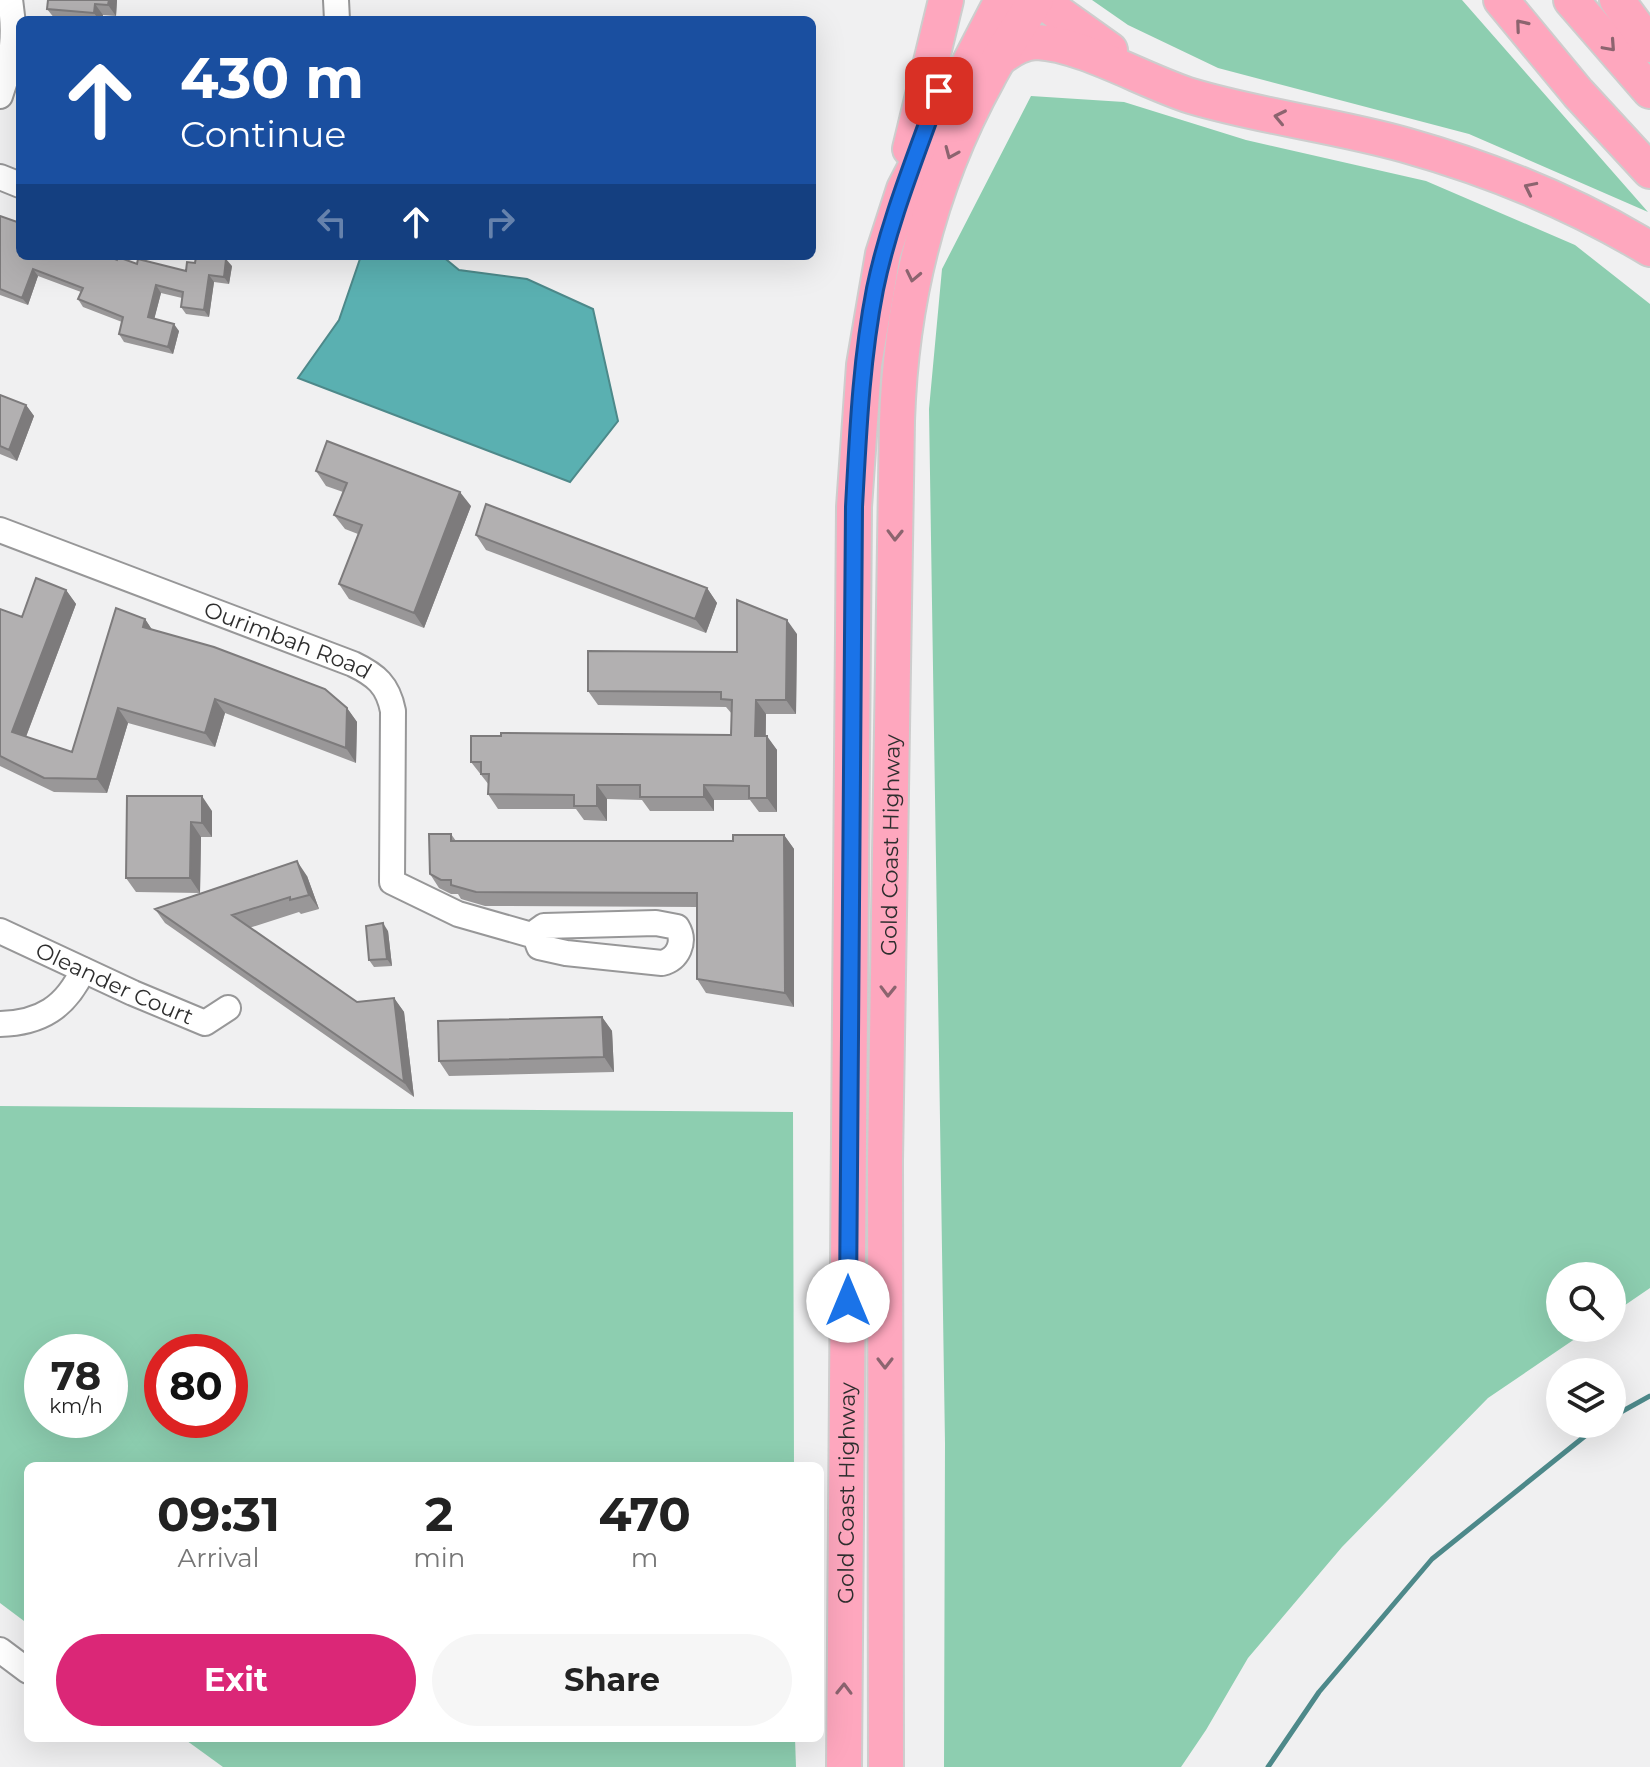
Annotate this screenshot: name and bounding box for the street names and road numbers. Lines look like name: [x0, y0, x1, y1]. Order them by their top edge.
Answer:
street label: Ourimbah Road: [200, 595, 377, 685]
street label: Gold Coast Highway: [875, 734, 905, 956]
street label: Oleander Court: [32, 936, 197, 1030]
street label: Gold Coast Highway: [832, 1382, 861, 1604]

